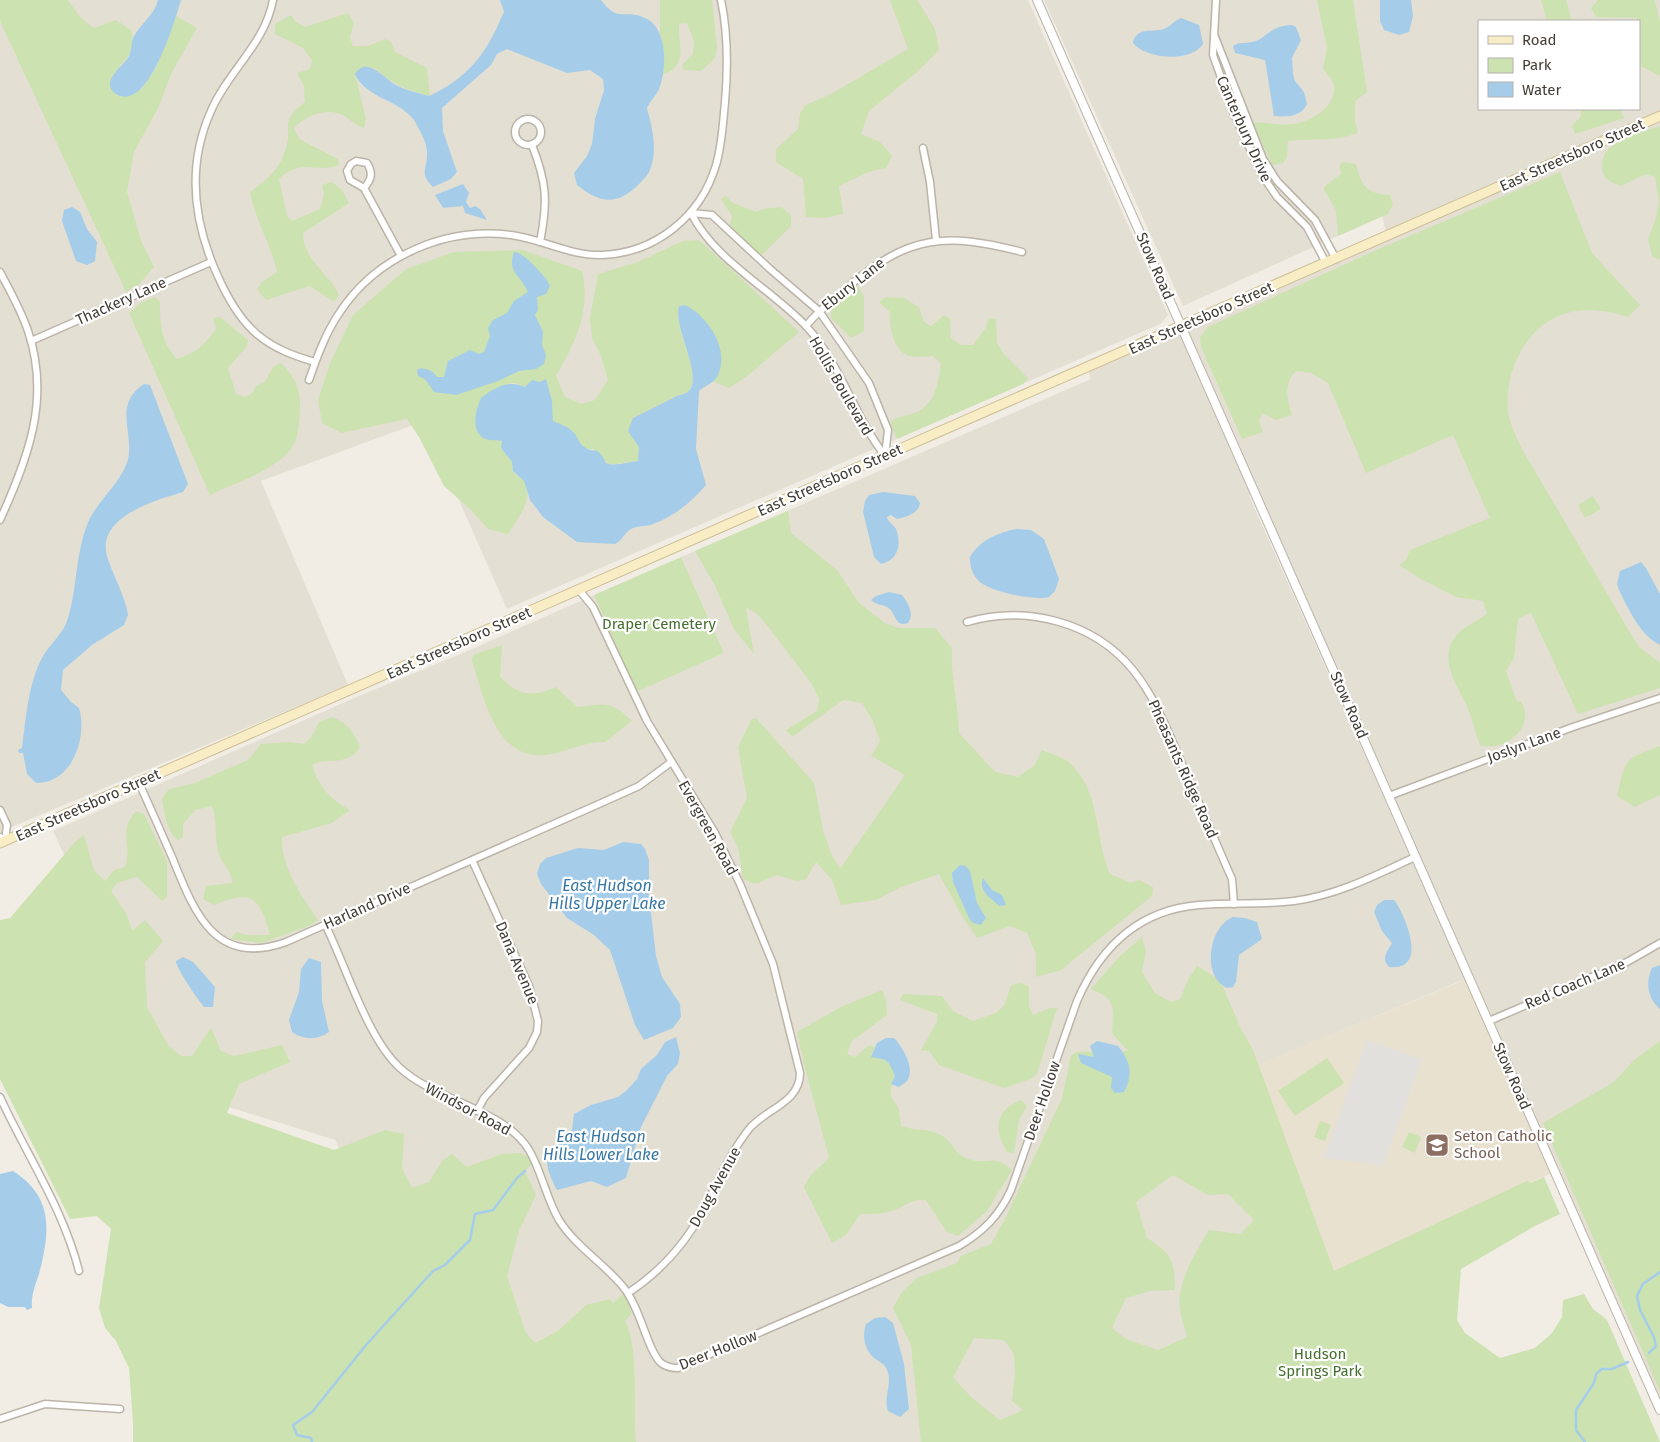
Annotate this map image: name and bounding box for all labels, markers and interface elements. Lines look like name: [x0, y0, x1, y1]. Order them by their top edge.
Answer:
legend: [1478, 20, 1640, 110]
text: Road: [1522, 31, 1557, 49]
text: Park: [1522, 56, 1552, 74]
street label: Canterbury Drive: [1213, 73, 1275, 185]
text: Water: [1522, 81, 1561, 99]
street label: East Streetsboro Street: [1497, 115, 1648, 195]
street label: Stow Road: [1132, 230, 1178, 302]
street label: Ebury Lane: [818, 254, 888, 314]
street label: Thackery Lane: [73, 273, 169, 329]
street label: East Streetsboro Street: [1126, 278, 1277, 358]
street label: Hollis Boulevard: [805, 333, 877, 439]
street label: East Streetsboro Street: [755, 440, 906, 520]
street label: East Streetsboro Street: [384, 603, 535, 683]
park label: Draper Cemetery: [602, 615, 717, 633]
street label: Stow Road: [1326, 669, 1372, 741]
street label: Pheasants Ridge Road: [1144, 697, 1222, 841]
street label: Joslyn Lane: [1485, 723, 1563, 767]
street label: East Streetsboro Street: [13, 765, 164, 845]
street label: Evergreen Road: [675, 777, 741, 879]
water label: East Hudson Hills Upper Lake: [548, 876, 666, 913]
street label: Harland Drive: [321, 879, 413, 933]
street label: Dana Avenue: [491, 919, 543, 1007]
street label: Red Coach Lane: [1522, 955, 1628, 1013]
street label: Stow Road: [1489, 1040, 1535, 1112]
street label: Deer Hollow: [1020, 1059, 1064, 1143]
street label: Windsor Road: [422, 1079, 514, 1139]
water label: East Hudson Hills Lower Lake: [543, 1127, 659, 1164]
place label: Seton Catholic School: [1454, 1127, 1552, 1162]
school or university icon: Seton Catholic School: [1424, 1132, 1450, 1158]
street label: Doug Avenue: [686, 1144, 744, 1230]
street label: Deer Hollow: [676, 1326, 760, 1374]
park label: Hudson Springs Park: [1278, 1345, 1362, 1380]

